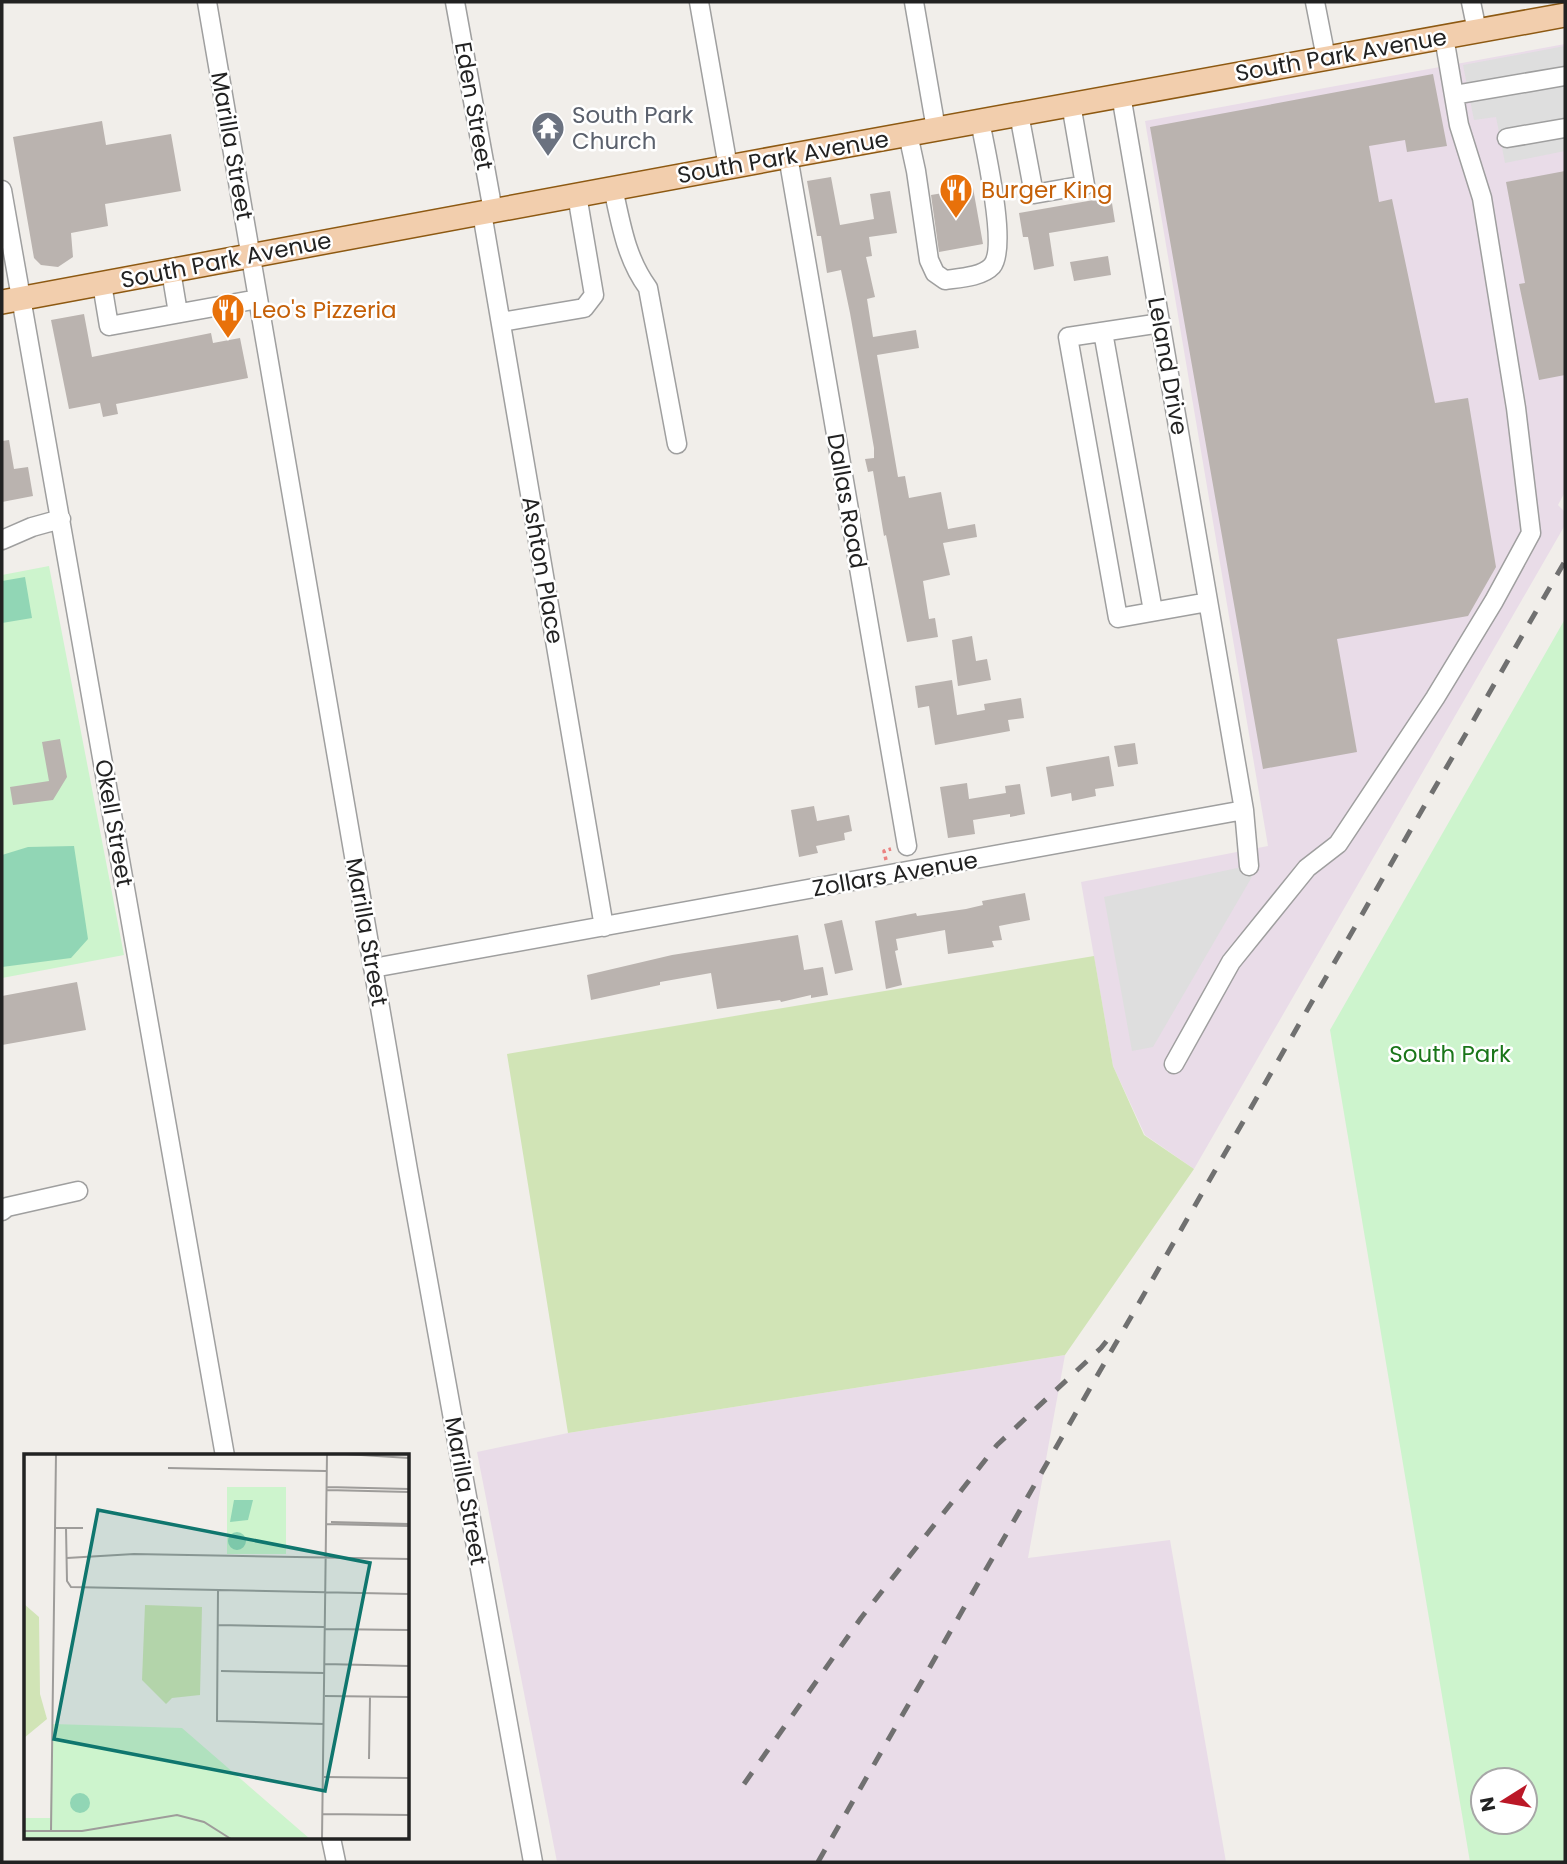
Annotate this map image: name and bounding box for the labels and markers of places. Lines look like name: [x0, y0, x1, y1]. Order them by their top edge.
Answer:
place label: South Park Church: [572, 99, 694, 157]
temple icon: South Park Church: [529, 109, 567, 158]
restaurant icon: Burger King: [937, 171, 975, 220]
place label: Burger King: [981, 174, 1113, 206]
restaurant icon: Leo's Pizzeria: [209, 291, 247, 340]
place label: Leo's Pizzeria: [252, 294, 397, 326]

